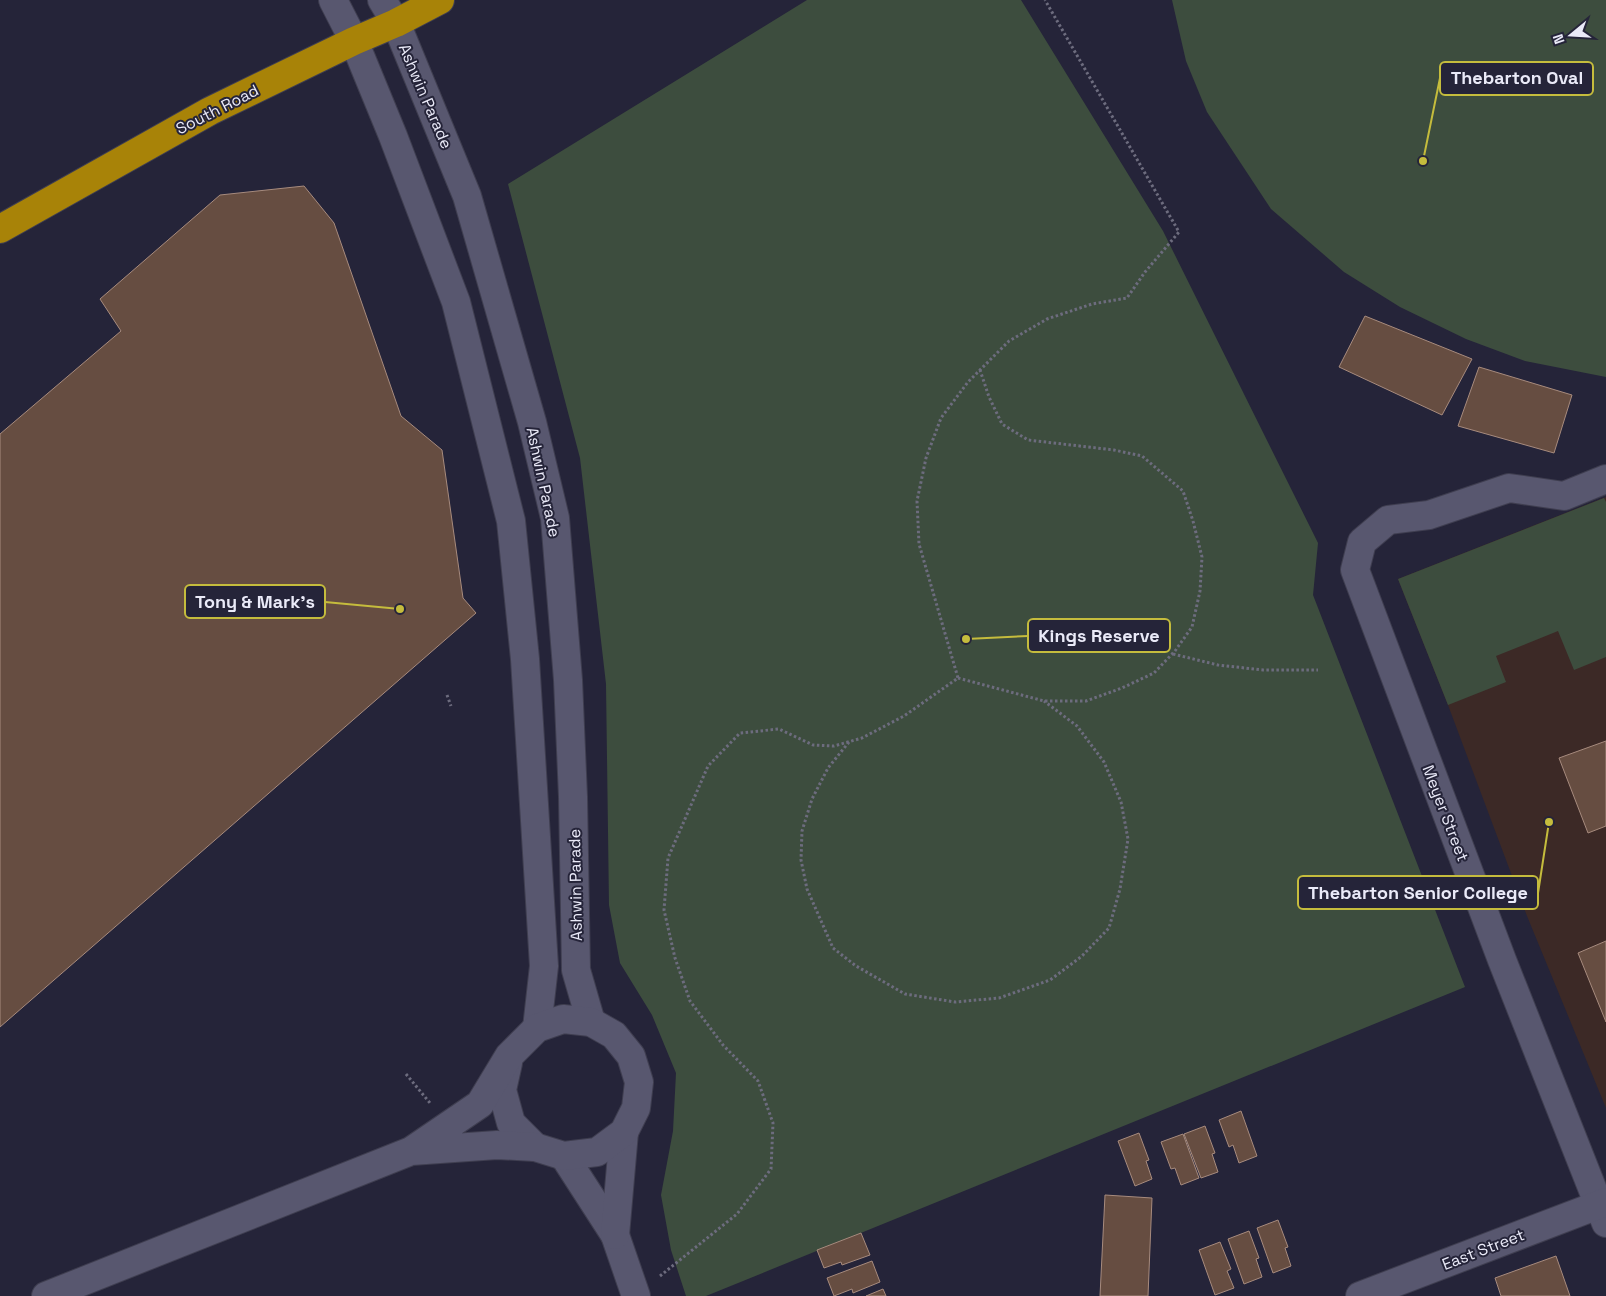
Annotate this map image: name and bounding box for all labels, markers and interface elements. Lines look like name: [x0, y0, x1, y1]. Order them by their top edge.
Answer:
north arrow: [1546, 10, 1596, 60]
text: N: [1549, 32, 1569, 46]
street label: Ashwin Parade: [394, 41, 457, 152]
callout: Thebarton Oval: [1440, 62, 1593, 95]
text: Thebarton Oval: [1451, 66, 1583, 89]
street label: South Road: [172, 80, 262, 139]
street label: Ashwin Parade: [522, 425, 565, 539]
callout: Tony & Mark's: [185, 585, 325, 618]
text: Tony & Mark's: [195, 590, 315, 613]
callout: Kings Reserve: [1028, 619, 1170, 652]
text: Kings Reserve: [1038, 624, 1160, 647]
street label: Meyer Street: [1418, 762, 1474, 864]
street label: Ashwin Parade: [564, 829, 587, 941]
callout: Thebarton Senior College: [1298, 876, 1538, 909]
text: Thebarton Senior College: [1308, 881, 1528, 904]
street label: East Street: [1439, 1224, 1527, 1275]

